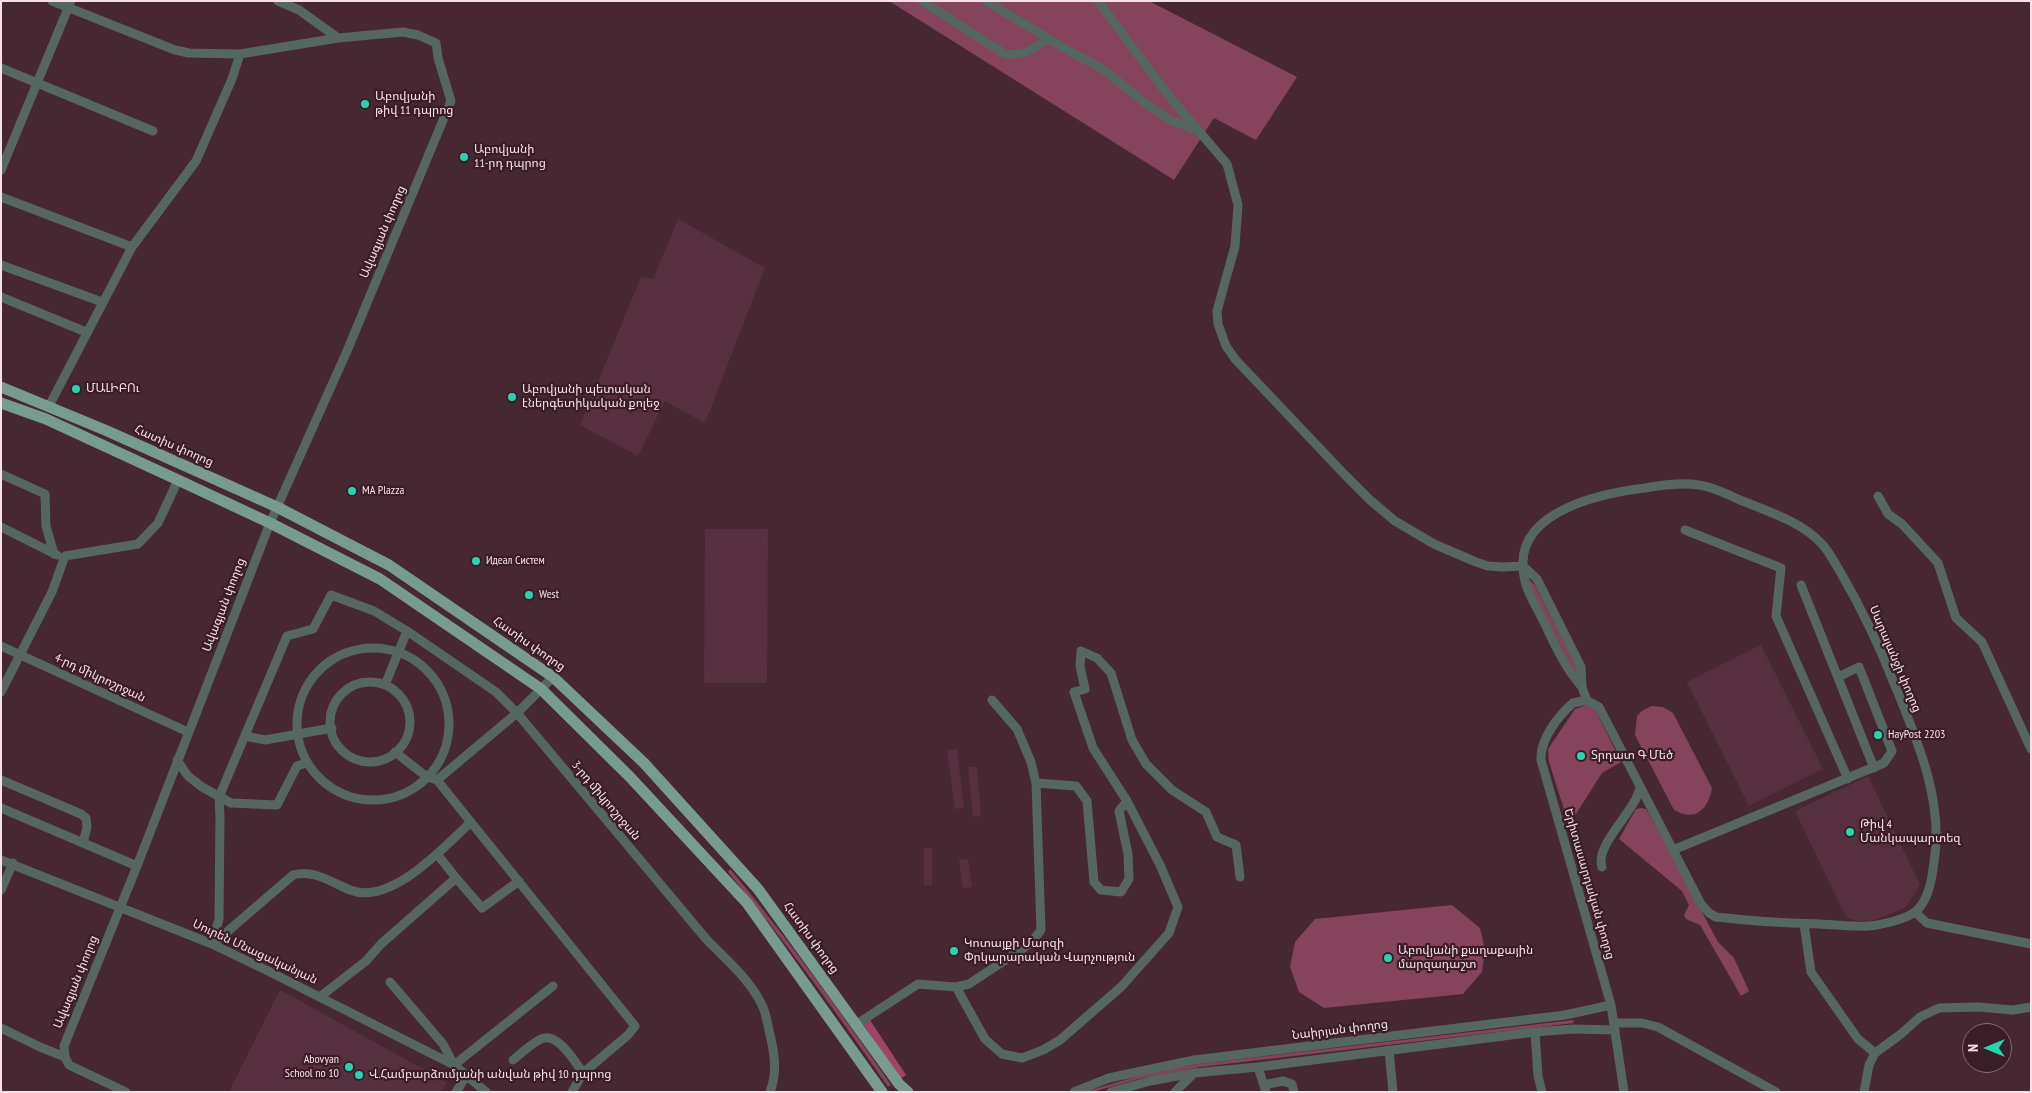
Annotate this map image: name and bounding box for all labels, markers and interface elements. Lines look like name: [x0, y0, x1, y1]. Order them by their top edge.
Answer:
place label: Աբովյանի թիվ 11 դպրոց: [375, 90, 453, 118]
marker: Աբովյանի թիվ 11 դպրոց: [359, 98, 371, 110]
place label: Աբովյանի 11-րդ դպրոց: [474, 143, 546, 171]
marker: Աբովյանի 11-րդ դպրոց: [458, 151, 470, 163]
street label: Ավագյան փողոց: [357, 183, 409, 281]
place label: ՄԱԼԻԲՈւ: [86, 382, 140, 396]
marker: ՄԱԼԻԲՈւ: [70, 383, 82, 395]
place label: Աբովյանի պետական էներգետիկական քոլեջ: [522, 383, 659, 411]
marker: Աբովյանի պետական էներգետիկական քոլեջ: [506, 391, 518, 403]
street label: Հատիս փողոց: [132, 422, 216, 470]
place label: MA Plazza: [362, 484, 404, 498]
marker: MA Plazza: [346, 485, 358, 497]
place label: Идеал Систем: [486, 554, 545, 568]
marker: Идеал Систем: [470, 555, 482, 567]
street label: Ավագյան փողոց: [199, 556, 249, 654]
place label: West: [539, 588, 559, 602]
marker: West: [523, 589, 535, 601]
street label: Սարալանջի փողոց: [1866, 603, 1924, 715]
street label: Հատիս փողոց: [490, 614, 568, 674]
street label: 4-րդ միկրոշրջան: [52, 651, 148, 705]
place label: HayPost 2203: [1888, 728, 1945, 742]
marker: HayPost 2203: [1872, 729, 1884, 741]
place label: Տրդատ Գ Մեծ: [1591, 749, 1673, 763]
marker: Տրդատ Գ Մեծ: [1575, 750, 1587, 762]
street label: 3-րդ միկրոշրջան: [569, 758, 643, 844]
street label: Երիտասարդական փողոց: [1561, 807, 1617, 961]
place label: Թիվ 4 Մանկապարտեզ: [1860, 818, 1960, 846]
marker: Թիվ 4 Մանկապարտեզ: [1844, 826, 1856, 838]
street label: Հատիս փողոց: [780, 899, 842, 977]
street label: Սուրեն Մնացականյան: [190, 917, 320, 987]
street label: Ավագյան փողոց: [51, 933, 101, 1031]
place label: Կոտայքի Մարզի Փրկարարական Վարչություն: [964, 937, 1135, 965]
place label: Աբովյանի քաղաքային մարզադաշտ: [1398, 944, 1533, 972]
marker: Կոտայքի Մարզի Փրկարարական Վարչություն: [948, 945, 960, 957]
marker: Աբովյանի քաղաքային մարզադաշտ: [1382, 952, 1394, 964]
street label: Նաիրյան փողոց: [1291, 1017, 1389, 1043]
north arrow: [1962, 1023, 2012, 1073]
text: N: [1964, 1044, 1982, 1052]
place label: Abovyan School no 10: [285, 1053, 339, 1081]
marker: Abovyan School no 10: [343, 1061, 355, 1073]
place label: Վ.Համբարձումյանի անվան թիվ 10 դպրոց: [369, 1068, 612, 1082]
marker: Վ.Համբարձումյանի անվան թիվ 10 դպրոց: [353, 1069, 365, 1081]

